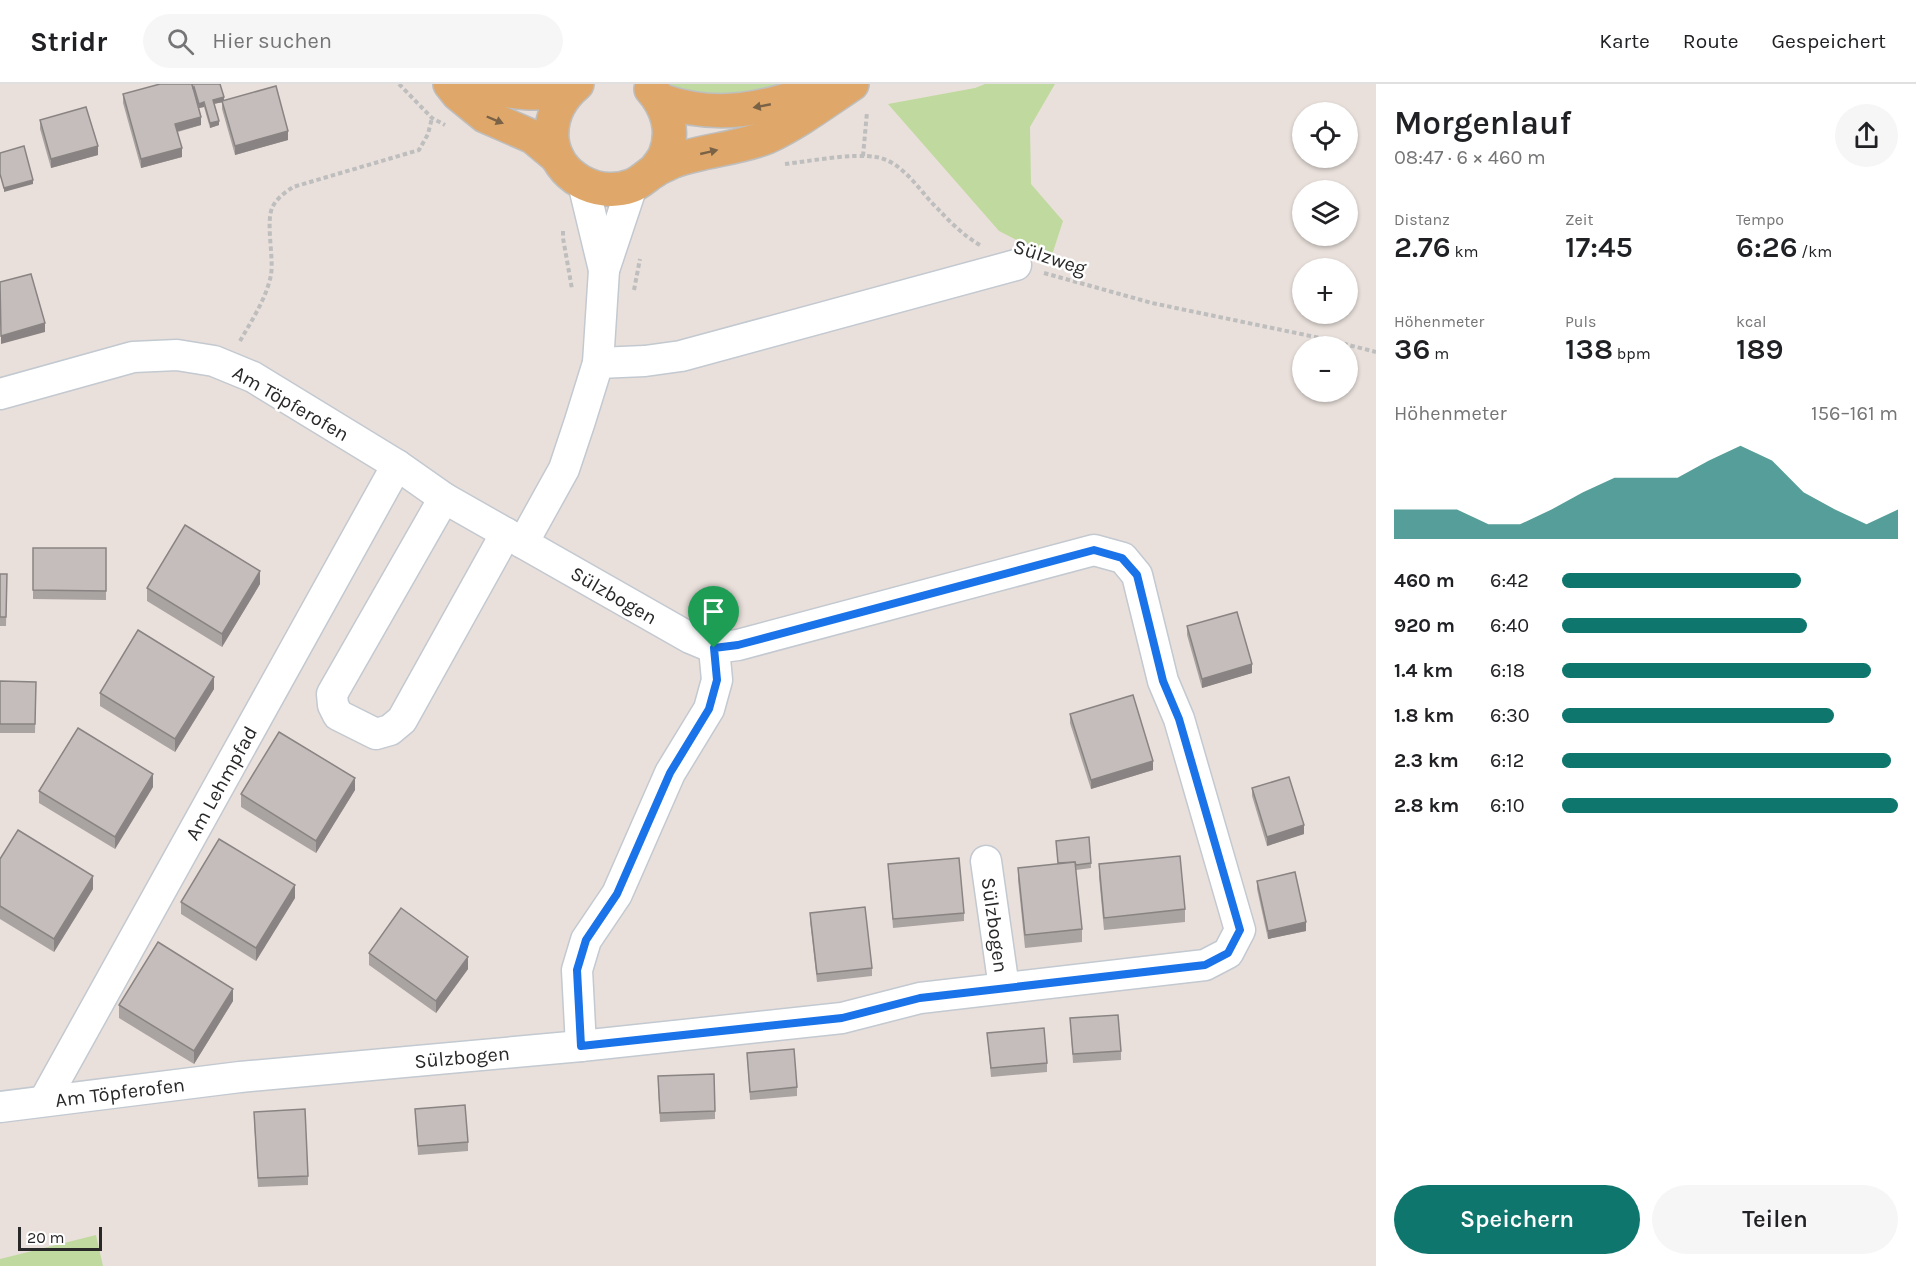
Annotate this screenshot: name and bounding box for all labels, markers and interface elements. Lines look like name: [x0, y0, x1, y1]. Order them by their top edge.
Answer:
search box: [143, 14, 563, 68]
text: Stridr: [30, 25, 107, 58]
icon: search: [164, 25, 197, 58]
text: Hier suchen: [212, 28, 332, 54]
text: Karte: [1599, 29, 1650, 53]
text: Route: [1683, 29, 1739, 53]
text: Gespeichert: [1772, 29, 1886, 53]
one-way arrow: [752, 102, 771, 111]
map controls: [1292, 102, 1358, 402]
button: locate: [1292, 102, 1358, 168]
text: Morgenlauf: [1394, 104, 1571, 142]
button: share: [1835, 104, 1898, 167]
one-way arrow: [486, 115, 504, 125]
text: 08:47 · 6 × 460 m: [1394, 146, 1546, 169]
one-way arrow: [700, 147, 719, 156]
button: layers: [1292, 180, 1358, 246]
text: Distanz: [1394, 210, 1450, 229]
text: Zeit: [1565, 210, 1593, 229]
text: Tempo: [1736, 210, 1784, 229]
text: 2.76: [1394, 229, 1451, 265]
text: 17:45: [1565, 229, 1633, 265]
text: 6:26: [1736, 229, 1798, 265]
street label: Sülzweg: [1010, 235, 1089, 280]
text: km: [1451, 242, 1479, 261]
text: /km: [1798, 242, 1832, 261]
button: +: [1292, 258, 1358, 324]
text: Höhenmeter: [1394, 312, 1484, 331]
text: Puls: [1565, 312, 1596, 331]
text: kcal: [1736, 312, 1767, 331]
text: 36: [1394, 331, 1430, 367]
text: 138: [1565, 331, 1613, 367]
text: 189: [1736, 331, 1784, 367]
button: −: [1292, 336, 1358, 402]
text: m: [1430, 344, 1449, 363]
text: bpm: [1613, 344, 1651, 363]
street label: Am Töpferofen: [228, 361, 353, 446]
text: Höhenmeter: [1394, 402, 1507, 425]
text: 156–161 m: [1811, 402, 1898, 425]
street label: Sülzbogen: [567, 562, 661, 629]
text: 460 m: [1394, 569, 1455, 592]
text: 6:42: [1490, 569, 1529, 592]
pin: [688, 586, 739, 648]
icon: arrive: [697, 595, 730, 628]
text: 920 m: [1394, 614, 1455, 637]
text: 6:40: [1490, 614, 1529, 637]
text: 1.4 km: [1394, 659, 1453, 682]
text: 6:18: [1490, 659, 1525, 682]
text: 1.8 km: [1394, 704, 1454, 727]
text: 6:30: [1490, 704, 1530, 727]
street label: Am Lehmpfad: [181, 722, 262, 844]
text: 2.3 km: [1394, 749, 1459, 772]
text: 6:12: [1490, 749, 1524, 772]
text: 2.8 km: [1394, 794, 1459, 817]
text: 6:10: [1490, 794, 1525, 817]
street label: Sülzbogen: [976, 876, 1013, 974]
street label: Sülzbogen: [413, 1042, 511, 1073]
street label: Am Töpferofen: [54, 1073, 186, 1112]
button: Speichern: [1394, 1185, 1640, 1254]
button: Teilen: [1652, 1185, 1898, 1254]
scale bar: [18, 1224, 102, 1252]
text: 20 m: [27, 1228, 65, 1247]

